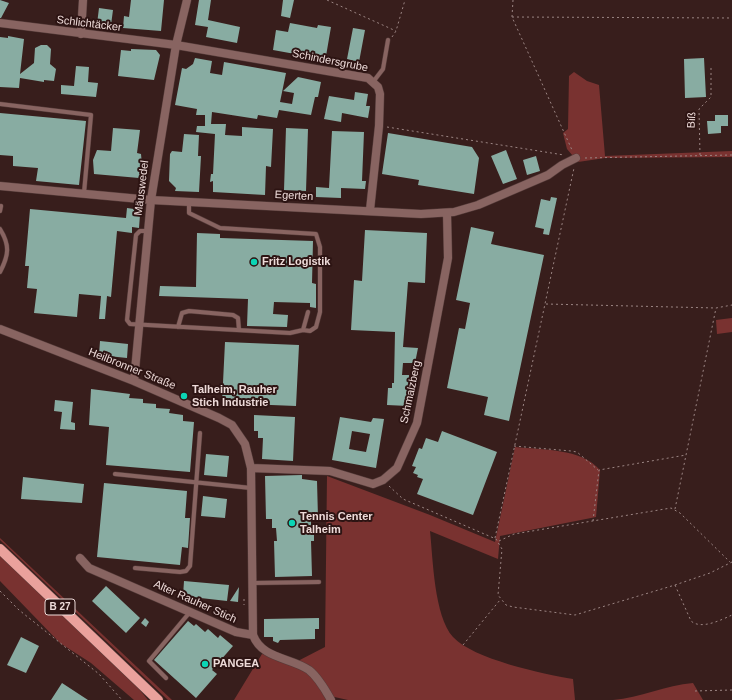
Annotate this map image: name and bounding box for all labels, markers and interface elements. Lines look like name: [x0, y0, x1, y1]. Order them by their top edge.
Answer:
street label: Schlichtäcker: [56, 13, 122, 35]
street label: Schindersgrube: [291, 47, 369, 75]
street label: Biß: [685, 111, 699, 129]
street label: Mäuswedel: [132, 160, 152, 216]
street label: Egerten: [274, 188, 314, 204]
place label: Fritz Logistik: [262, 255, 330, 269]
marker: Fritz Logistik: [249, 257, 259, 267]
street label: Heilbronner Straße: [86, 345, 178, 393]
street label: Schmalzberg: [398, 359, 424, 425]
place label: Talheim, Rauher Stich Industrie: [192, 383, 277, 409]
marker: Talheim, Rauher Stich Industrie: [179, 391, 189, 401]
place label: Tennis Center Talheim: [300, 510, 373, 536]
marker: Tennis Center Talheim: [287, 518, 297, 528]
street label: Alter Rauher Stich: [152, 578, 238, 626]
road number: B 27: [45, 599, 75, 615]
place label: PANGEA: [213, 657, 259, 671]
marker: PANGEA: [200, 659, 210, 669]

